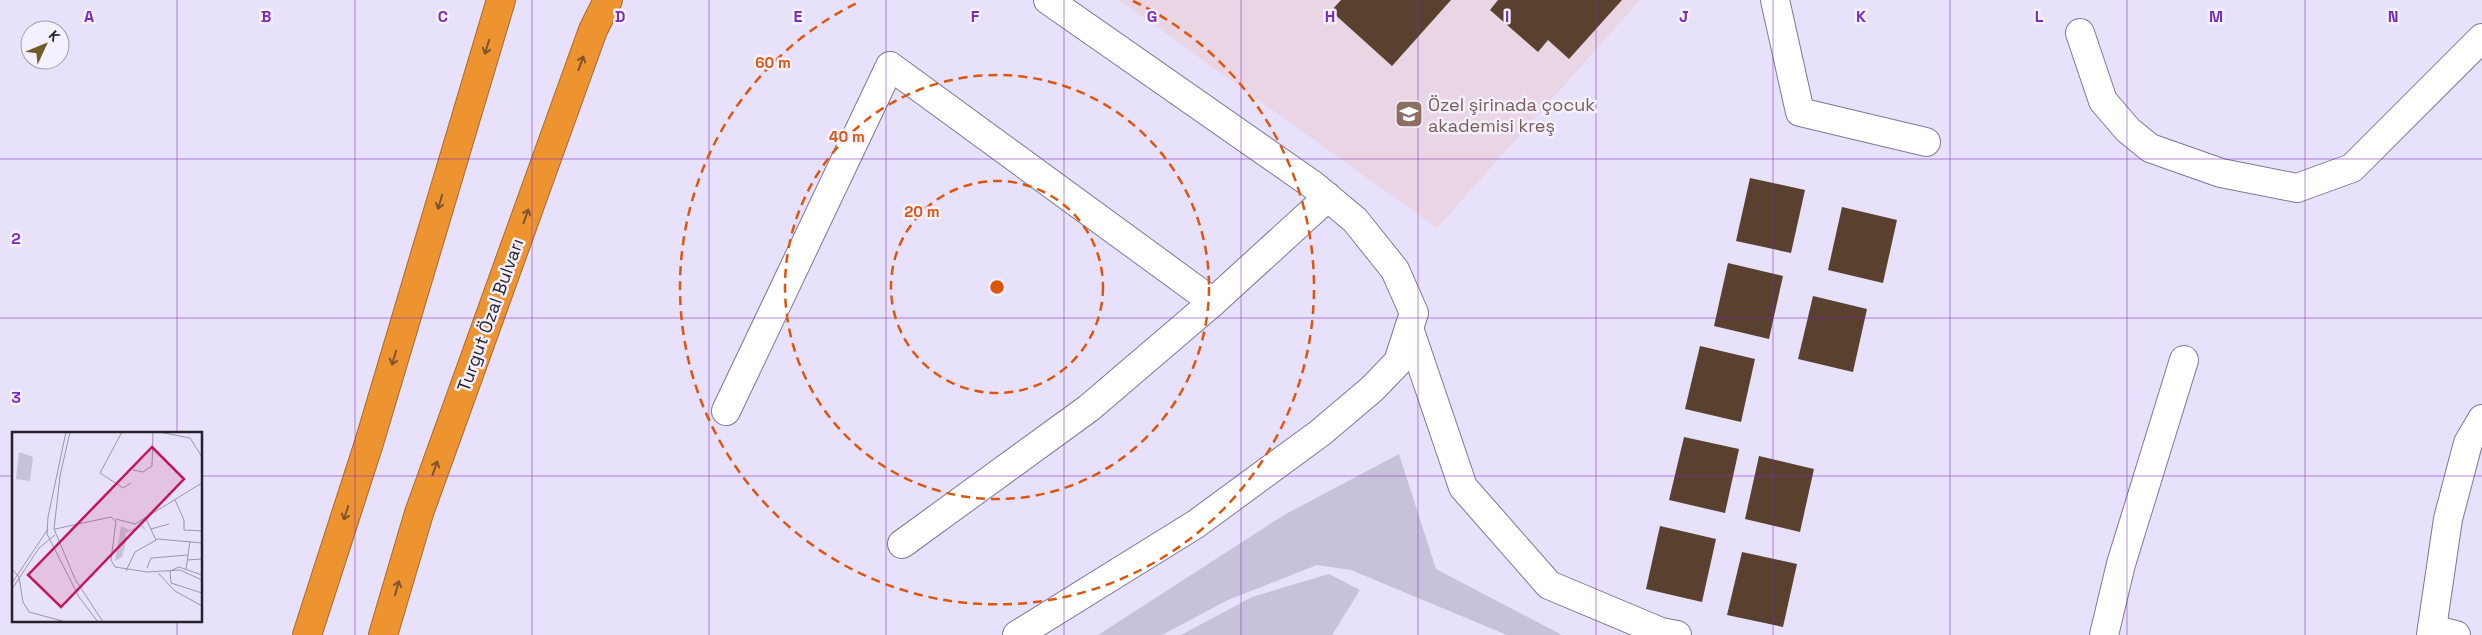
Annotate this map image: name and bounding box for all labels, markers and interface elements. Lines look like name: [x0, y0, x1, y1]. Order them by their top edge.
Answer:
text: A: [84, 6, 94, 27]
text: B: [261, 6, 271, 27]
text: C: [438, 6, 448, 27]
text: D: [615, 6, 625, 27]
text: E: [794, 6, 803, 27]
text: F: [971, 6, 980, 27]
text: G: [1147, 6, 1157, 27]
text: H: [1325, 6, 1335, 27]
text: I: [1505, 6, 1509, 27]
text: J: [1679, 6, 1689, 27]
text: K: [1856, 6, 1866, 27]
text: L: [2035, 6, 2044, 27]
text: M: [2209, 6, 2223, 27]
text: N: [2388, 6, 2398, 27]
north arrow: [20, 20, 70, 70]
text: K: [45, 27, 64, 46]
one-way arrow: [481, 38, 491, 54]
text: 60 m: [755, 53, 791, 72]
one-way arrow: [577, 56, 586, 71]
place label: Özel şirinada çocuk akademisi kreş: [1428, 93, 1595, 137]
school or university icon: Özel şirinada çocuk akademisi kreş: [1394, 99, 1424, 129]
text: 40 m: [829, 127, 865, 146]
one-way arrow: [435, 194, 445, 210]
text: 20 m: [904, 202, 940, 221]
one-way arrow: [522, 209, 531, 224]
text: 2: [11, 228, 21, 249]
street label: Turgut Özal Bulvarı: [452, 235, 528, 395]
centre of rings: [988, 278, 1006, 296]
one-way arrow: [389, 350, 399, 366]
text: 3: [11, 387, 21, 408]
inset map: [12, 432, 202, 622]
one-way arrow: [431, 460, 440, 476]
one-way arrow: [341, 505, 350, 521]
one-way arrow: [392, 581, 402, 597]

